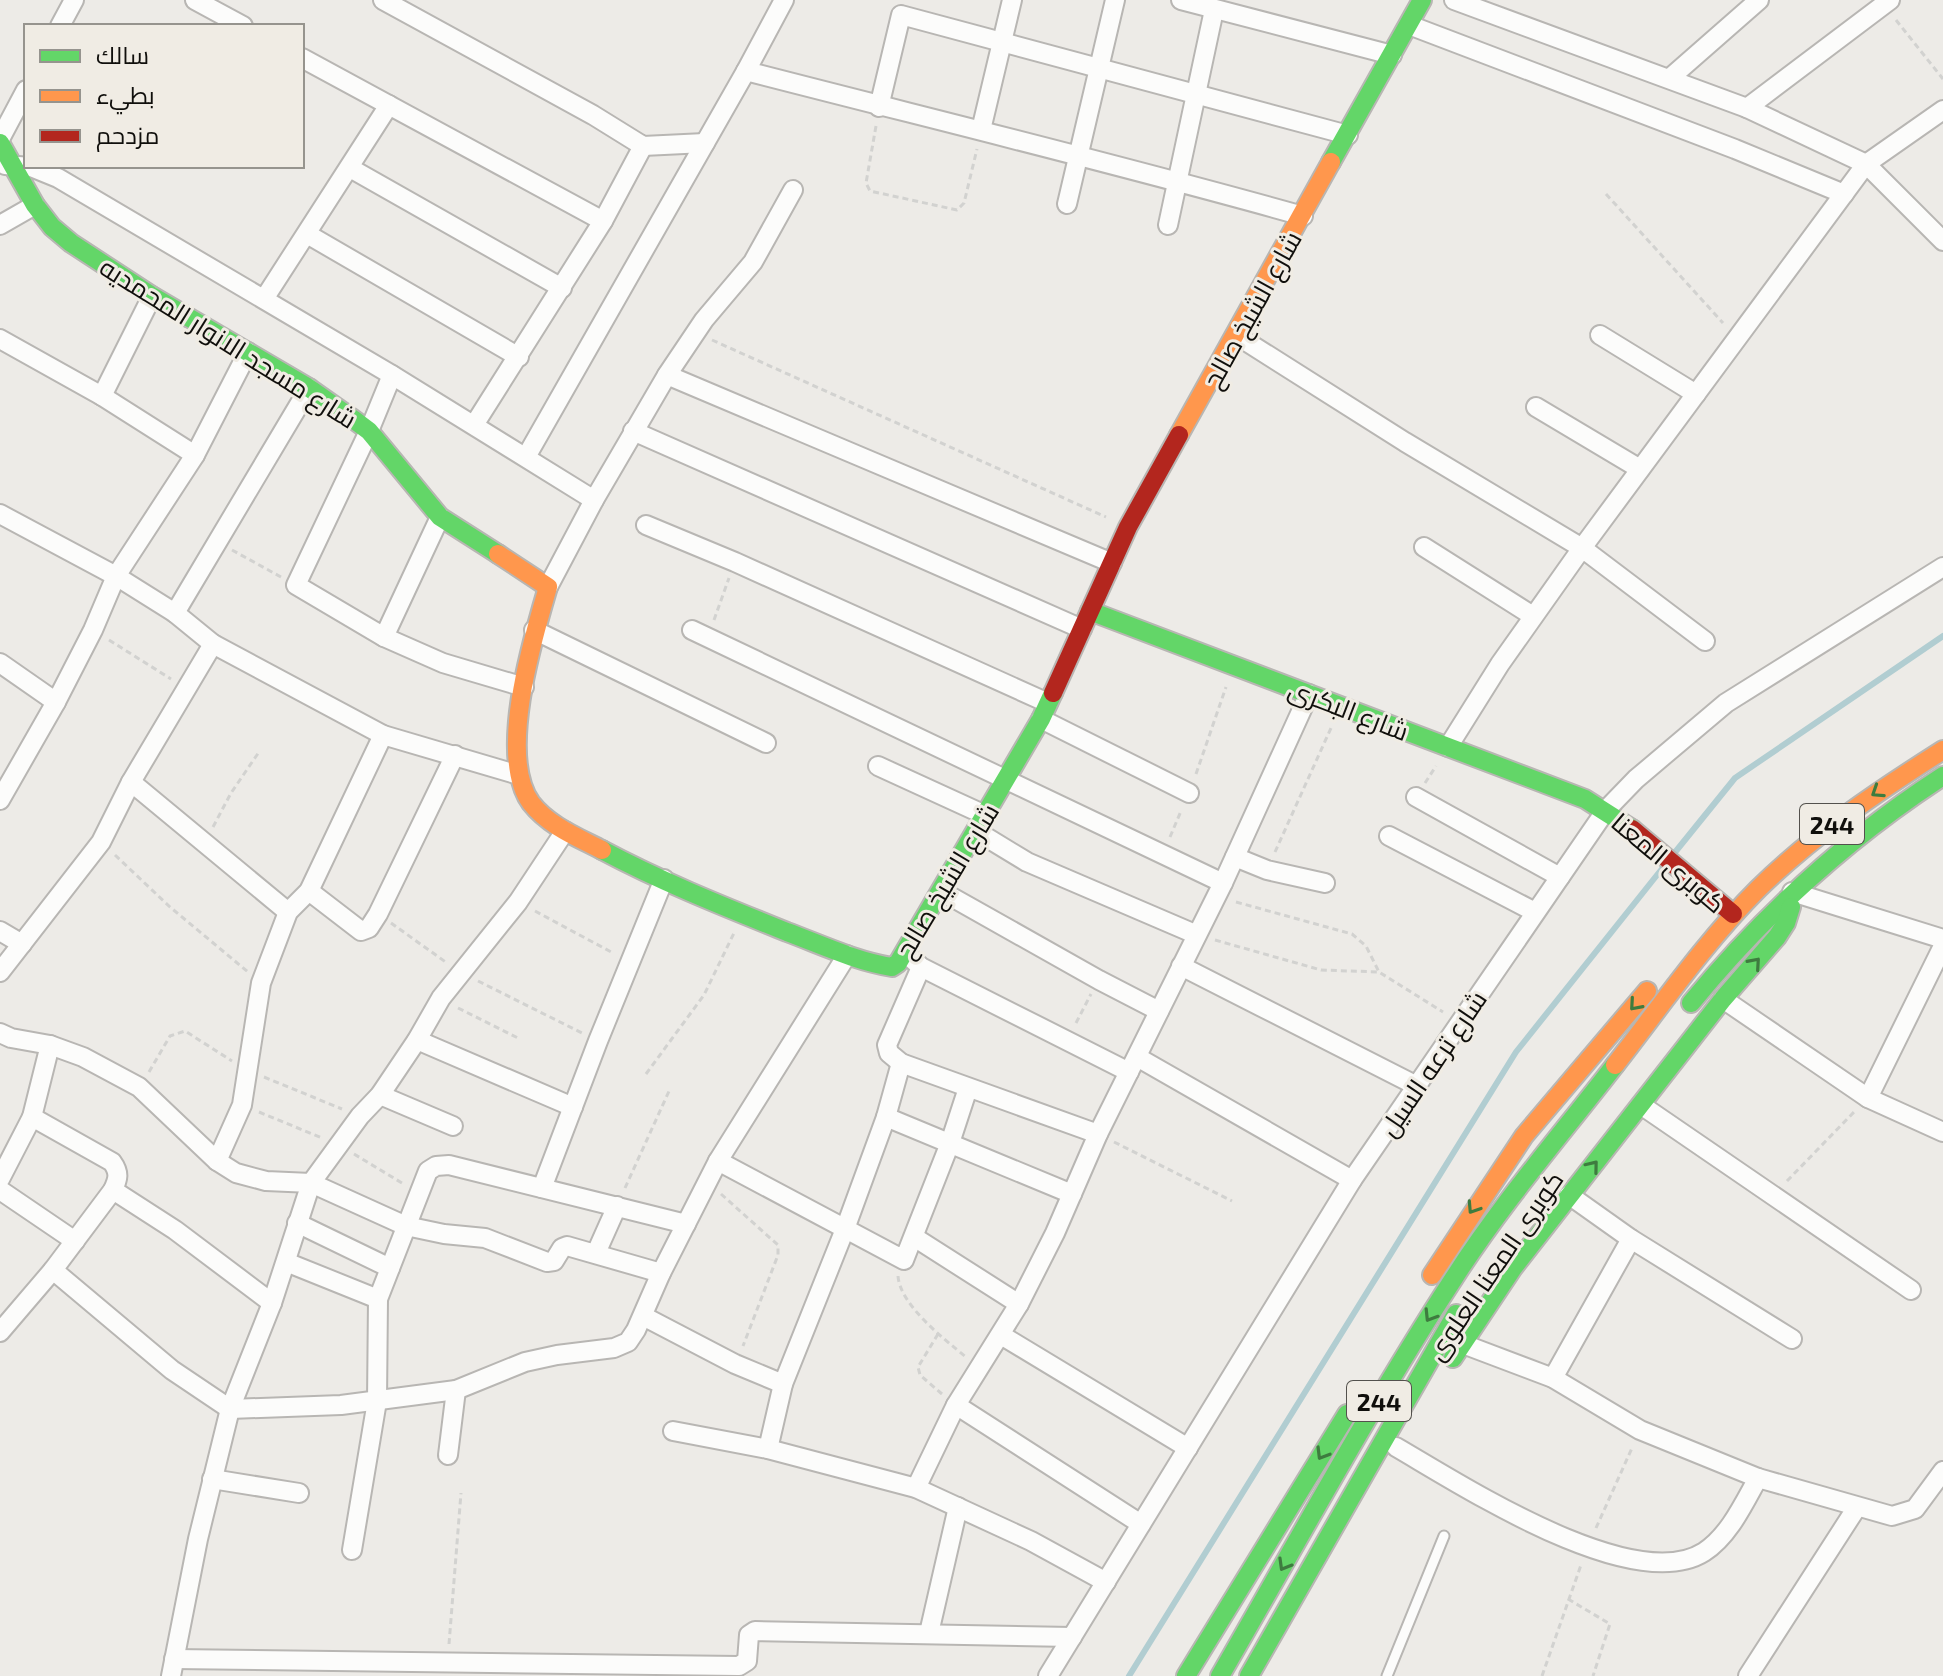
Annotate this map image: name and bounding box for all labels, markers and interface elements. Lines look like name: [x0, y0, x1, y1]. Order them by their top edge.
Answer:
legend: [24, 24, 304, 168]
text: سالك: [96, 40, 149, 69]
text: بطيء: [96, 80, 155, 115]
text: مزدحم: [96, 120, 159, 152]
street label: شارع الشيخ صالح: [1195, 225, 1310, 394]
street label: شارع مسجد الانوار المحمديه: [93, 250, 363, 436]
street label: شارع البكرى: [1283, 672, 1413, 749]
one-way arrow: [1872, 782, 1886, 797]
street label: شارع الشيخ صالح: [888, 797, 1007, 964]
road number: 244: [1800, 804, 1864, 844]
street label: كوبرى المعنا: [1605, 806, 1732, 919]
one-way arrow: [1745, 957, 1760, 972]
street label: شارع ترعه السيل: [1372, 984, 1495, 1144]
one-way arrow: [1630, 996, 1645, 1011]
one-way arrow: [1583, 1160, 1597, 1175]
street label: كوبرى المعنا العلوى: [1419, 1165, 1570, 1366]
one-way arrow: [1468, 1200, 1483, 1214]
one-way arrow: [1424, 1307, 1439, 1322]
road number: 244: [1347, 1381, 1411, 1421]
one-way arrow: [1317, 1445, 1332, 1460]
one-way arrow: [1278, 1556, 1294, 1571]

